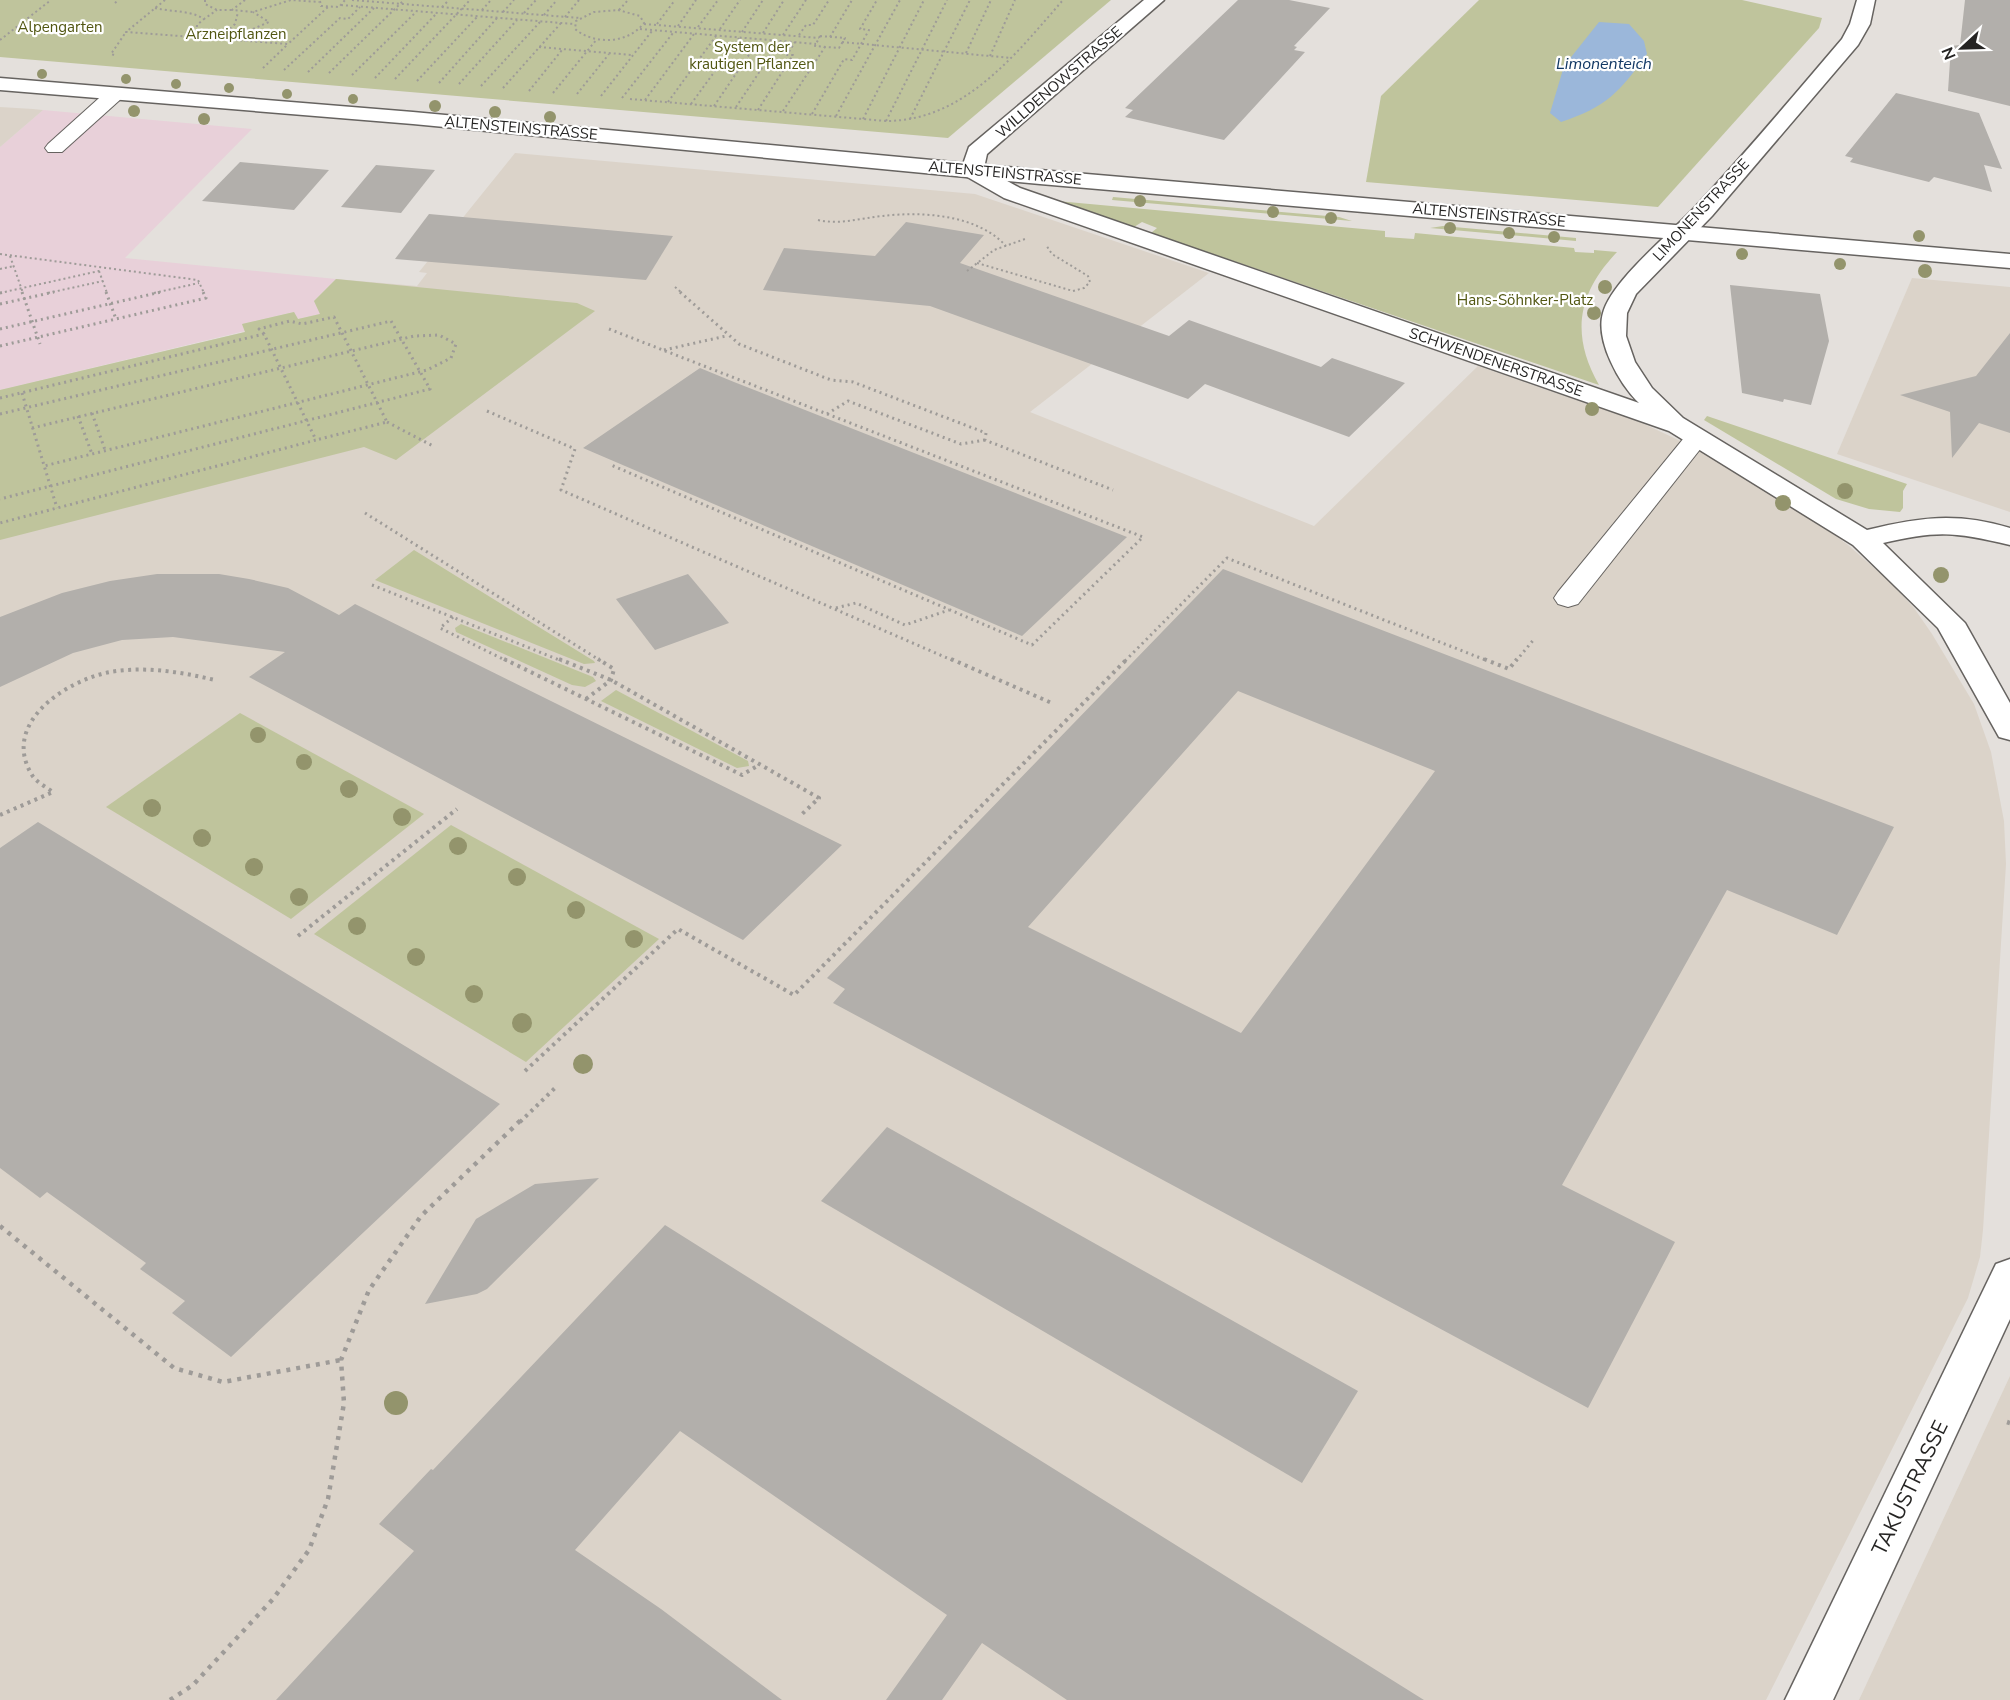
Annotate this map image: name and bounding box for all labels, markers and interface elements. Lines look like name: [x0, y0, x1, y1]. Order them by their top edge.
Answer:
park label: Alpengarten: [18, 17, 102, 37]
north arrow: [1932, 18, 1992, 78]
street label: WILLDENOWSTRASSE: [992, 22, 1126, 142]
park label: Arzneipflanzen: [185, 24, 287, 44]
park label: System der krautigen Pflanzen: [689, 37, 815, 74]
text: N: [1937, 44, 1961, 63]
water label: Limonenteich: [1556, 53, 1652, 75]
street label: ALTENSTEINSTRASSE: [444, 111, 598, 145]
street label: LIMONENSTRASSE: [1648, 154, 1754, 266]
street label: ALTENSTEINSTRASSE: [928, 156, 1082, 190]
street label: ALTENSTEINSTRASSE: [1412, 198, 1566, 232]
park label: Hans-Söhnker-Platz: [1457, 290, 1593, 310]
street label: SCHWENDENERSTRASSE: [1406, 323, 1586, 401]
street label: TAKUSTRASSE: [1865, 1416, 1955, 1560]

